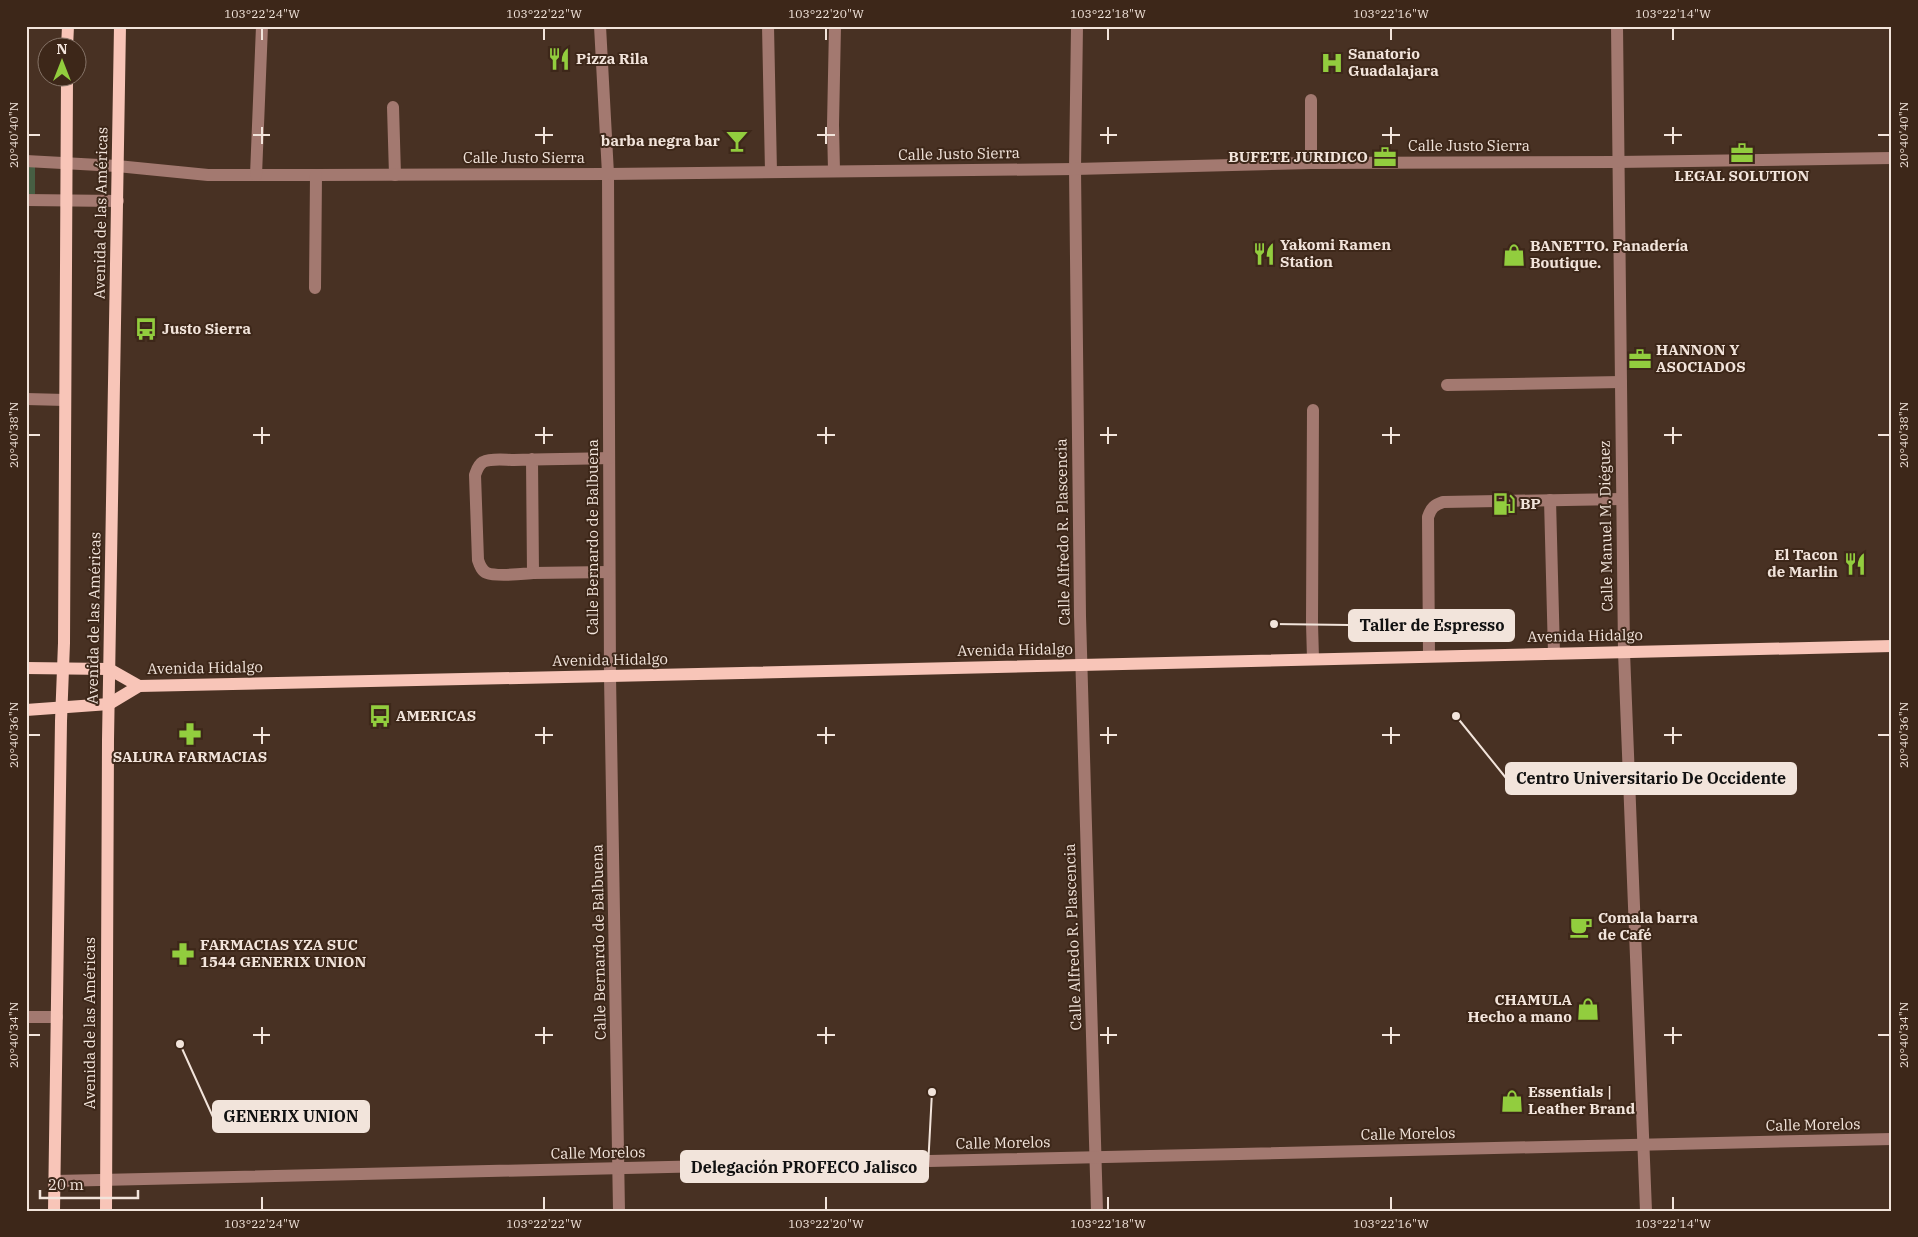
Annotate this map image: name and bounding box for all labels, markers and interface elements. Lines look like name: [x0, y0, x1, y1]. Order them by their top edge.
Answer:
text: 103°22'24"W: [224, 6, 300, 21]
text: 103°22'22"W: [506, 6, 582, 21]
text: 103°22'20"W: [788, 6, 864, 21]
text: 103°22'18"W: [1070, 6, 1146, 21]
text: 103°22'16"W: [1353, 6, 1429, 21]
text: 103°22'14"W: [1635, 6, 1711, 21]
north arrow: [38, 38, 88, 88]
text: N: [56, 40, 68, 58]
place label: Sanatorio Guadalajara: [1348, 44, 1439, 80]
restaurant icon: Pizza Rila: [546, 46, 572, 72]
place label: Pizza Rila: [576, 49, 649, 68]
hospital icon: Sanatorio Guadalajara: [1319, 50, 1345, 76]
text: 20°40'40"N: [6, 102, 21, 168]
text: 20°40'40"N: [1896, 102, 1911, 168]
street label: Avenida de las Américas: [89, 127, 112, 299]
bar icon: barba negra bar: [724, 128, 750, 154]
place label: barba negra bar: [601, 131, 721, 150]
street label: Calle Justo Sierra: [1408, 136, 1530, 155]
office icon: LEGAL SOLUTION: [1729, 140, 1755, 166]
street label: Calle Justo Sierra: [898, 143, 1020, 164]
office icon: BUFETE JURIDICO: [1372, 144, 1398, 170]
place label: BUFETE JURIDICO: [1228, 147, 1368, 166]
street label: Calle Justo Sierra: [463, 148, 585, 167]
place label: LEGAL SOLUTION: [1675, 166, 1810, 185]
place label: Yakomi Ramen Station: [1280, 235, 1391, 271]
place label: BANETTO. Panadería Boutique.: [1530, 236, 1689, 272]
restaurant icon: Yakomi Ramen Station: [1251, 241, 1277, 267]
shop icon: BANETTO. Panadería Boutique.: [1501, 242, 1527, 268]
bus stop icon: Justo Sierra: [133, 316, 159, 342]
place label: Justo Sierra: [162, 319, 251, 338]
place label: HANNON Y ASOCIADOS: [1656, 340, 1746, 376]
office icon: HANNON Y ASOCIADOS: [1627, 346, 1653, 372]
text: 20°40'38"N: [6, 402, 21, 468]
text: 20°40'38"N: [1896, 402, 1911, 468]
street label: Calle Alfredo R. Plascencia: [1051, 438, 1074, 626]
street label: Calle Bernardo de Balbuena: [583, 439, 602, 635]
street label: Calle Manuel M. Diéguez: [1595, 440, 1616, 612]
fuel station icon: BP: [1491, 491, 1517, 517]
place label: BP: [1520, 494, 1541, 513]
street label: Avenida de las Américas: [82, 532, 105, 704]
place label: El Tacon de Marlin: [1767, 545, 1838, 581]
restaurant icon: El Tacon de Marlin: [1842, 551, 1868, 577]
callout: Taller de Espresso: [1349, 610, 1514, 641]
text: Taller de Espresso: [1359, 615, 1505, 635]
street label: Avenida Hidalgo: [1527, 625, 1643, 646]
street label: Avenida Hidalgo: [957, 639, 1073, 660]
street label: Avenida Hidalgo: [552, 649, 668, 670]
street label: Avenida Hidalgo: [147, 657, 263, 678]
text: 20°40'36"N: [6, 702, 21, 768]
text: 20°40'36"N: [1896, 702, 1911, 768]
bus stop icon: AMERICAS: [367, 703, 393, 729]
place label: AMERICAS: [396, 706, 476, 725]
pharmacy icon: SALURA FARMACIAS: [177, 721, 203, 747]
place label: SALURA FARMACIAS: [113, 747, 267, 766]
callout: Centro Universitario De Occidente: [1506, 763, 1796, 794]
text: Centro Universitario De Occidente: [1516, 768, 1786, 788]
street label: Calle Alfredo R. Plascencia: [1060, 843, 1085, 1031]
street label: Calle Bernardo de Balbuena: [587, 844, 610, 1040]
place label: Comala barra de Café: [1598, 908, 1699, 944]
cafe icon: Comala barra de Café: [1568, 914, 1594, 940]
place label: FARMACIAS YZA SUC 1544 GENERIX UNION: [200, 935, 366, 971]
street label: Avenida de las Américas: [80, 937, 99, 1109]
pharmacy icon: FARMACIAS YZA SUC 1544 GENERIX UNION: [170, 941, 196, 967]
place label: CHAMULA Hecho a mano: [1467, 990, 1573, 1026]
shop icon: CHAMULA Hecho a mano: [1575, 996, 1601, 1022]
text: 20°40'34"N: [6, 1002, 21, 1068]
text: 20°40'34"N: [1896, 1002, 1911, 1068]
place label: Essentials | Leather Brand: [1528, 1082, 1636, 1118]
shop icon: Essentials | Leather Brand: [1499, 1088, 1525, 1114]
callout: GENERIX UNION: [213, 1101, 369, 1132]
text: GENERIX UNION: [223, 1106, 359, 1126]
street label: Calle Morelos: [1765, 1114, 1861, 1135]
street label: Calle Morelos: [1360, 1123, 1456, 1144]
street label: Calle Morelos: [955, 1132, 1051, 1153]
street label: Calle Morelos: [550, 1142, 646, 1163]
callout: Delegación PROFECO Jalisco: [681, 1151, 928, 1182]
text: Delegación PROFECO Jalisco: [691, 1157, 917, 1177]
scale bar: [40, 1167, 138, 1199]
text: 20 m: [48, 1175, 84, 1194]
text: 103°22'24"W: [224, 1216, 300, 1231]
text: 103°22'22"W: [506, 1216, 582, 1231]
text: 103°22'20"W: [788, 1216, 864, 1231]
text: 103°22'18"W: [1070, 1216, 1146, 1231]
text: 103°22'16"W: [1353, 1216, 1429, 1231]
text: 103°22'14"W: [1635, 1216, 1711, 1231]

